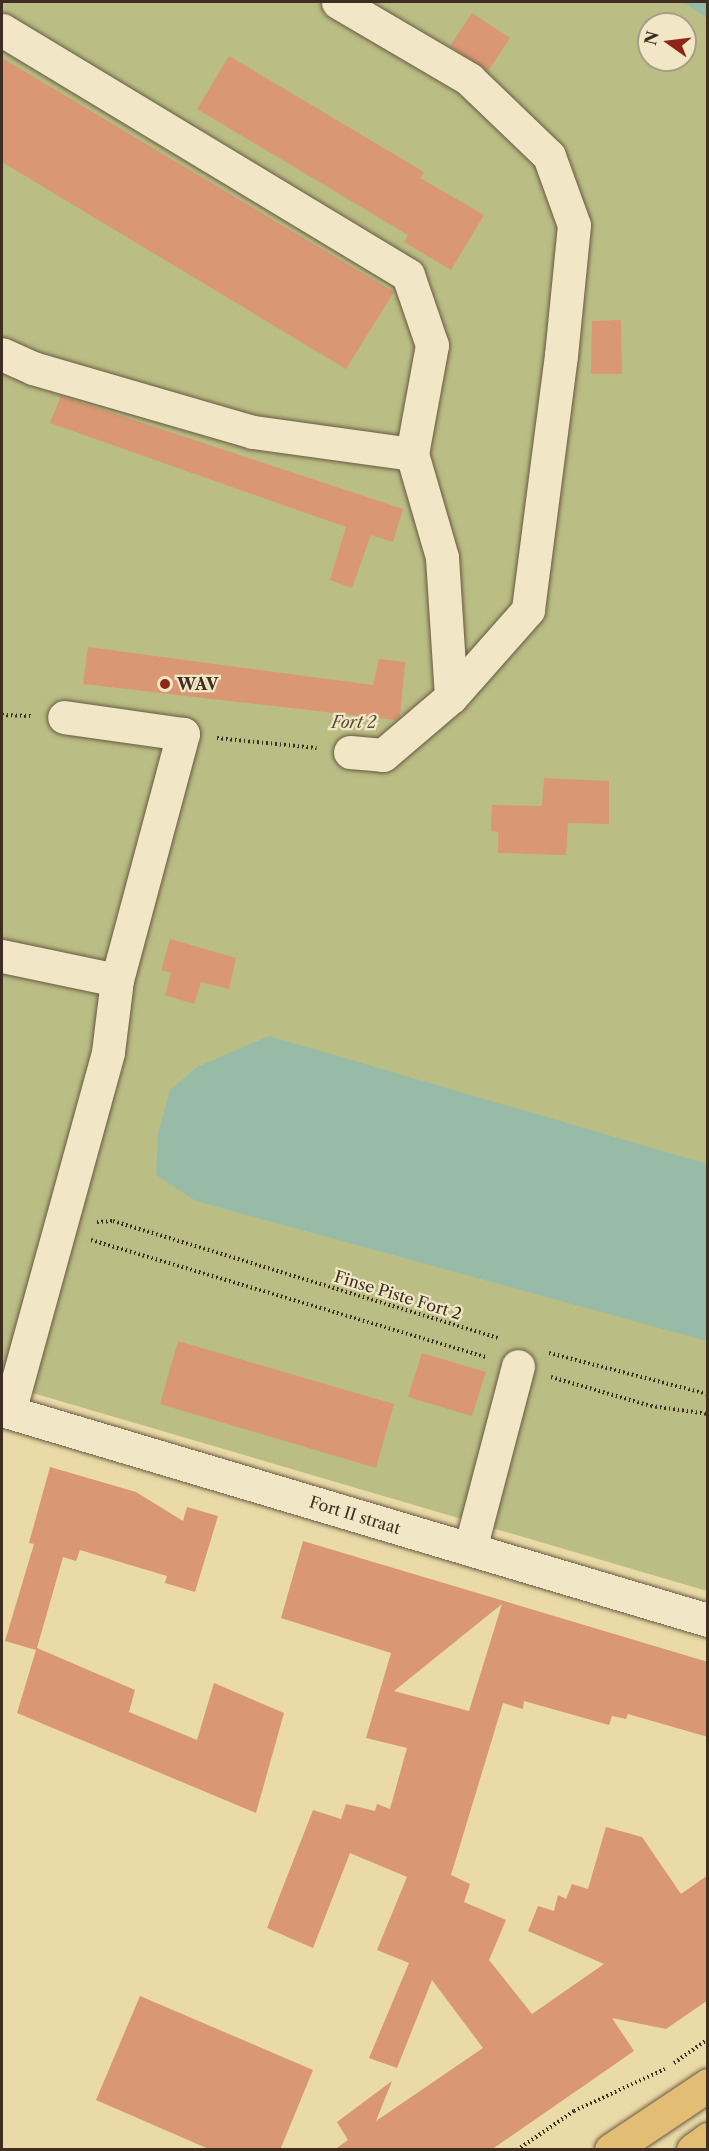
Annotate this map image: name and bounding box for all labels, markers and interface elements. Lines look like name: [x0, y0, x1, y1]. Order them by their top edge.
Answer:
north arrow: [637, 12, 697, 72]
text: N: [640, 29, 663, 47]
place label: WAV: [177, 674, 218, 694]
marker: WAV: [158, 677, 172, 691]
park label: Fort 2: [332, 712, 376, 732]
street label: Finse Piste Fort 2: [332, 1267, 464, 1323]
street label: Fort II straat: [307, 1492, 403, 1538]

